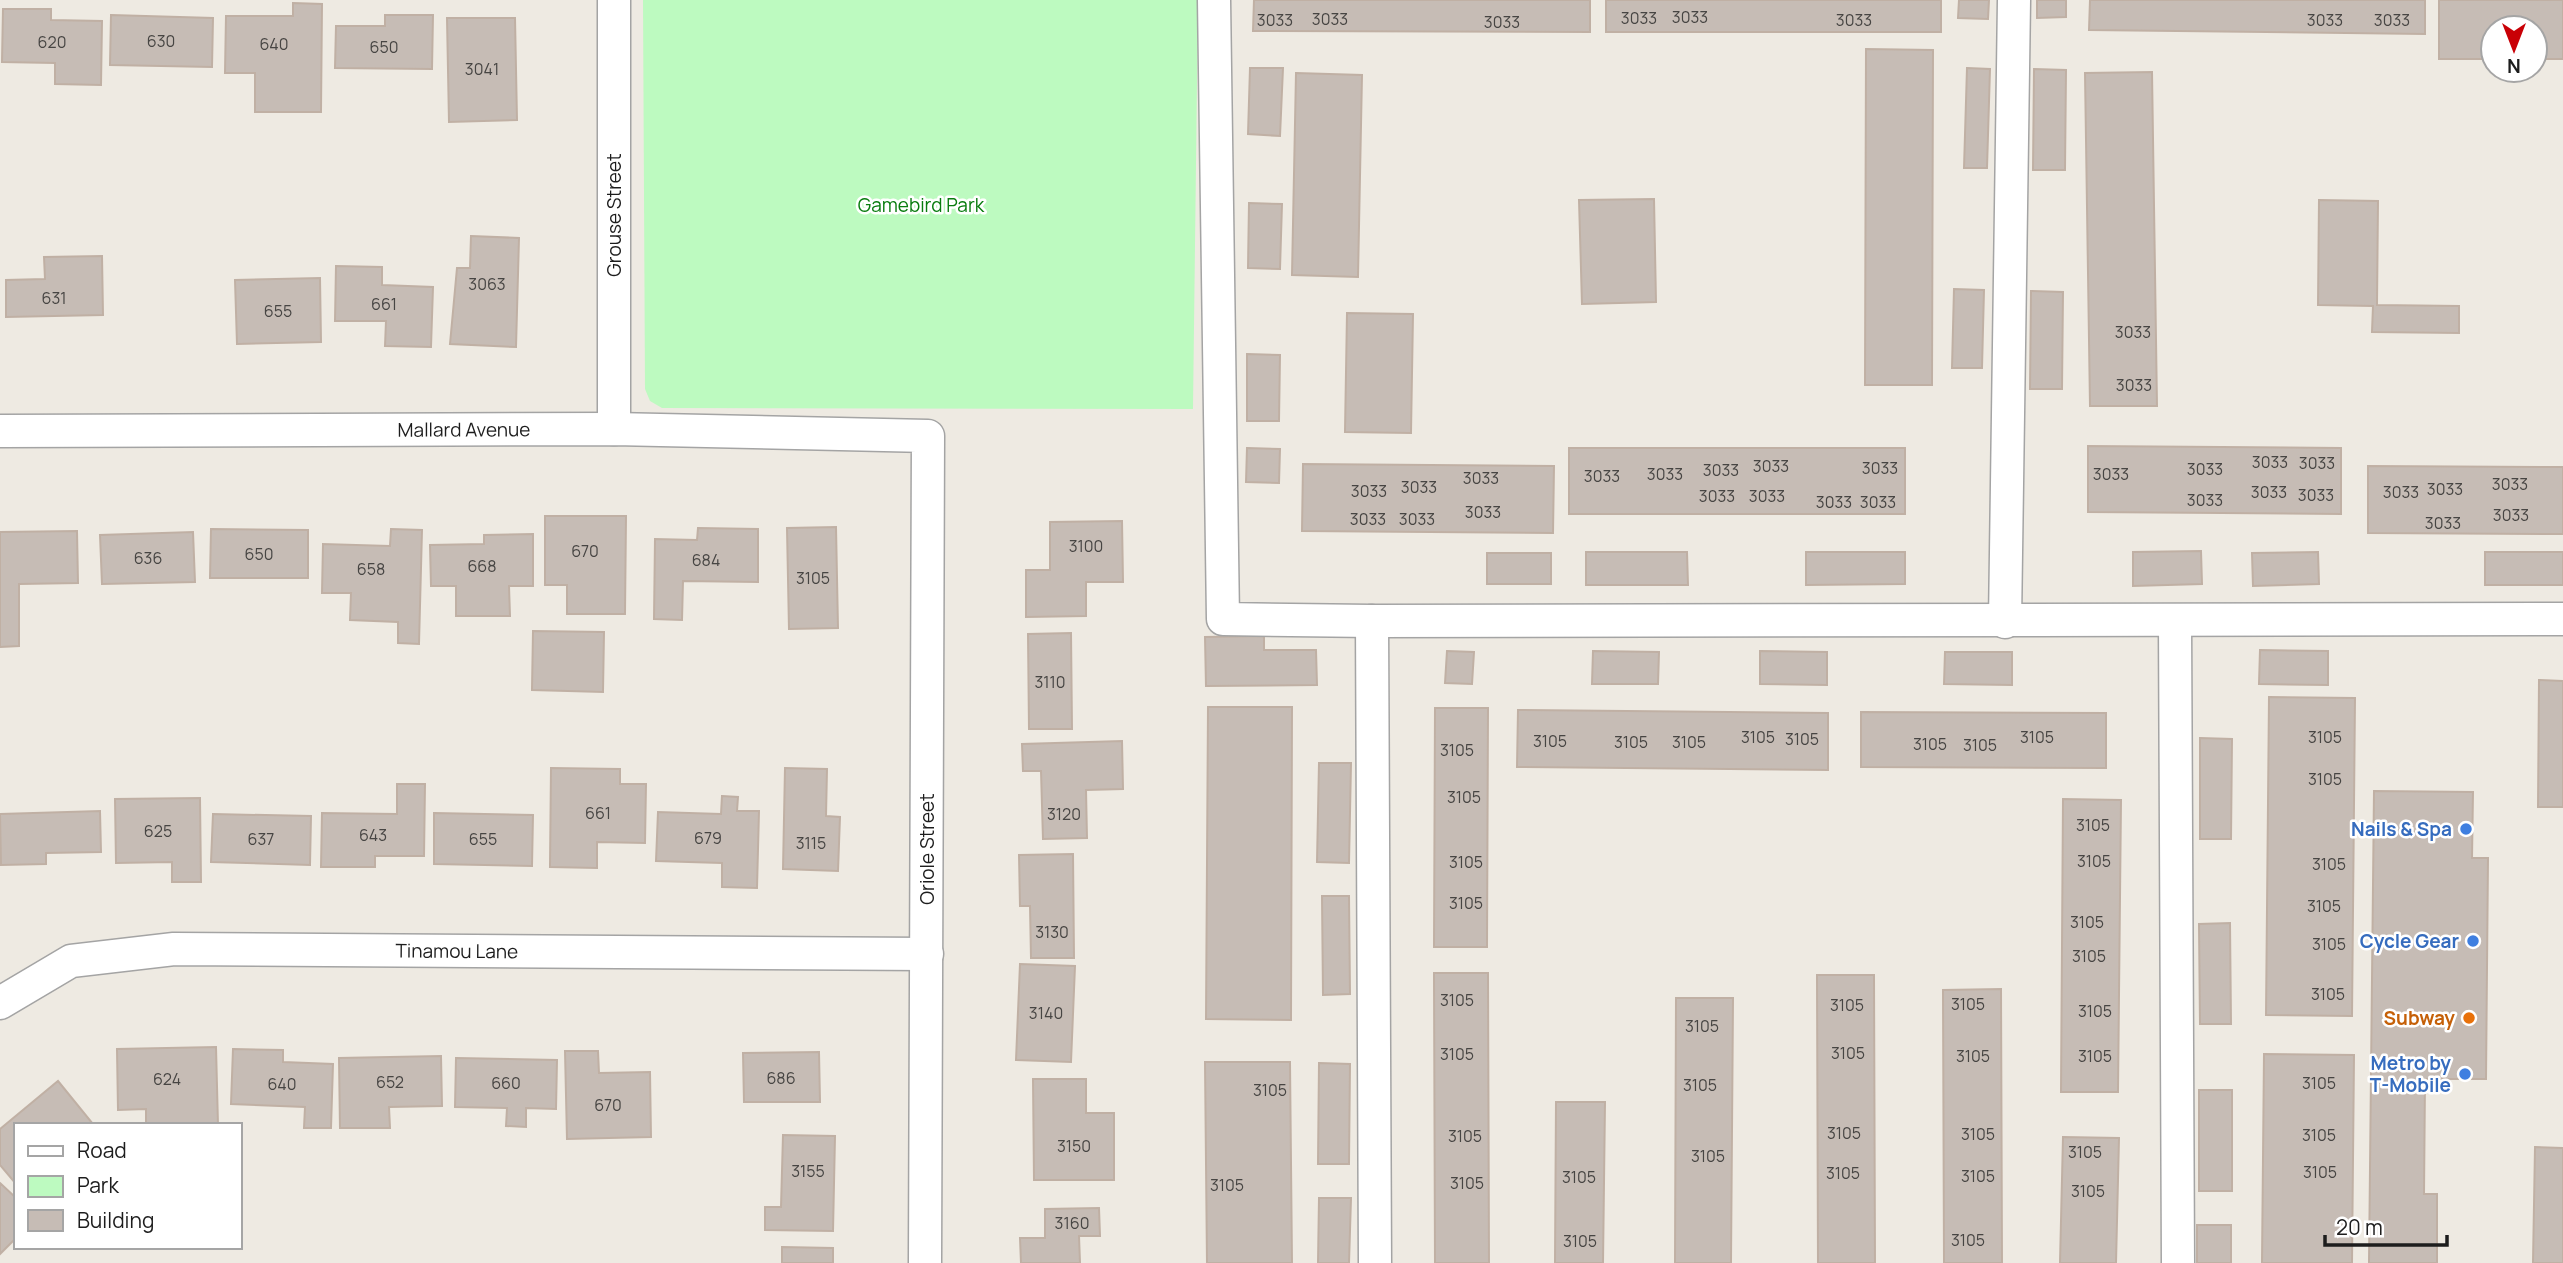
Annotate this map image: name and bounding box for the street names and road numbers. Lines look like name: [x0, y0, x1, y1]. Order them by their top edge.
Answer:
street label: Grouse Street: [601, 153, 627, 277]
street label: Mallard Avenue: [398, 416, 530, 443]
street label: Oriole Street: [914, 793, 940, 905]
street label: Tinamou Lane: [395, 937, 518, 964]

